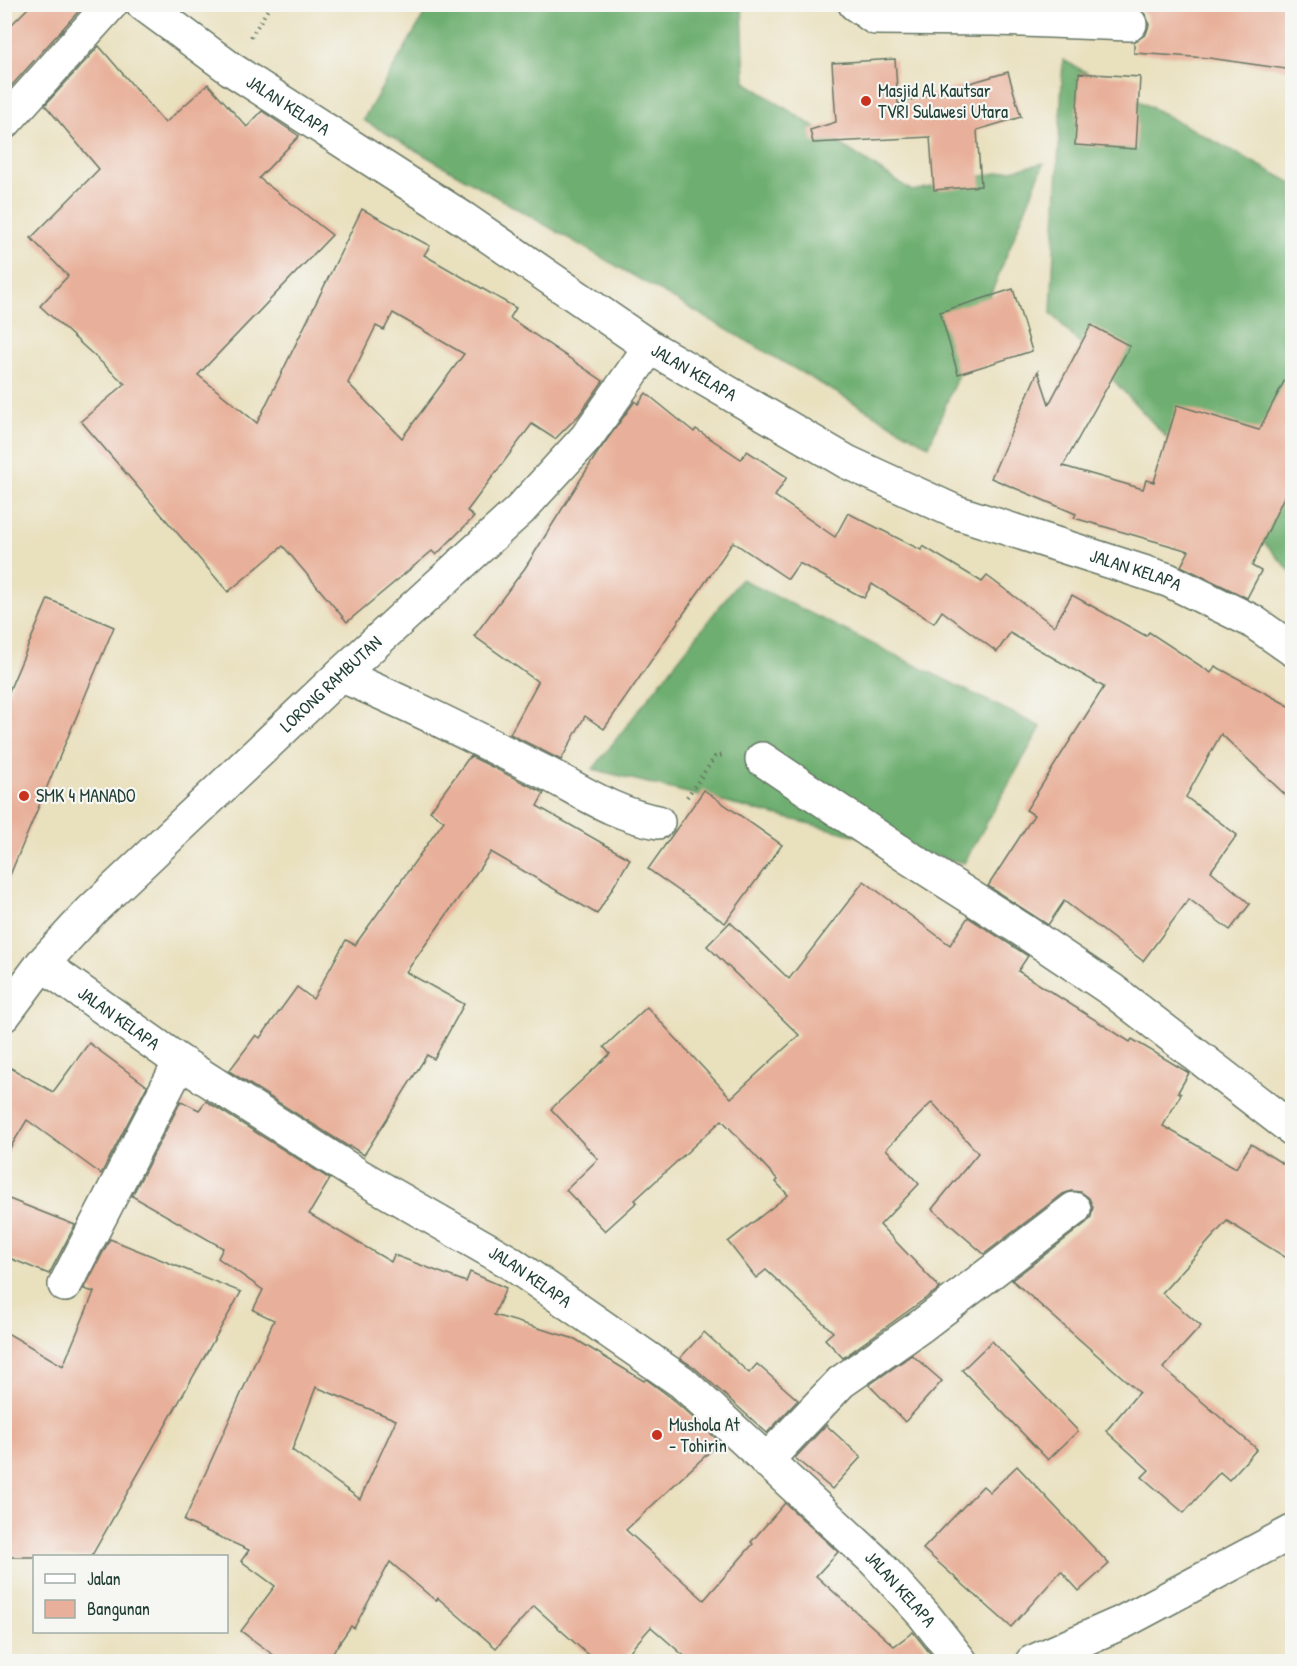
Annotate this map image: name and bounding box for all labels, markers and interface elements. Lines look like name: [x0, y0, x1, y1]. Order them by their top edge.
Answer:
street label: JALAN KELAPA: [241, 69, 335, 142]
place label: Masjid Al Kautsar TVRI Sulawesi Utara: [878, 78, 1008, 124]
marker: Masjid Al Kautsar TVRI Sulawesi Utara: [859, 94, 873, 108]
street label: JALAN KELAPA: [647, 337, 742, 407]
street label: JALAN KELAPA: [1087, 543, 1186, 597]
street label: LORONG RAMBUTAN: [274, 630, 387, 738]
place label: SMK 4 MANADO: [36, 783, 136, 808]
marker: SMK 4 MANADO: [17, 789, 31, 803]
street label: JALAN KELAPA: [73, 980, 165, 1056]
street label: JALAN KELAPA: [484, 1240, 577, 1314]
place label: Mushola At - Tohirin: [669, 1412, 740, 1458]
marker: Mushola At - Tohirin: [650, 1428, 664, 1442]
street label: JALAN KELAPA: [860, 1545, 942, 1632]
legend: [33, 1555, 228, 1633]
text: Jalan: [87, 1566, 121, 1591]
text: Bangunan: [87, 1596, 150, 1621]

